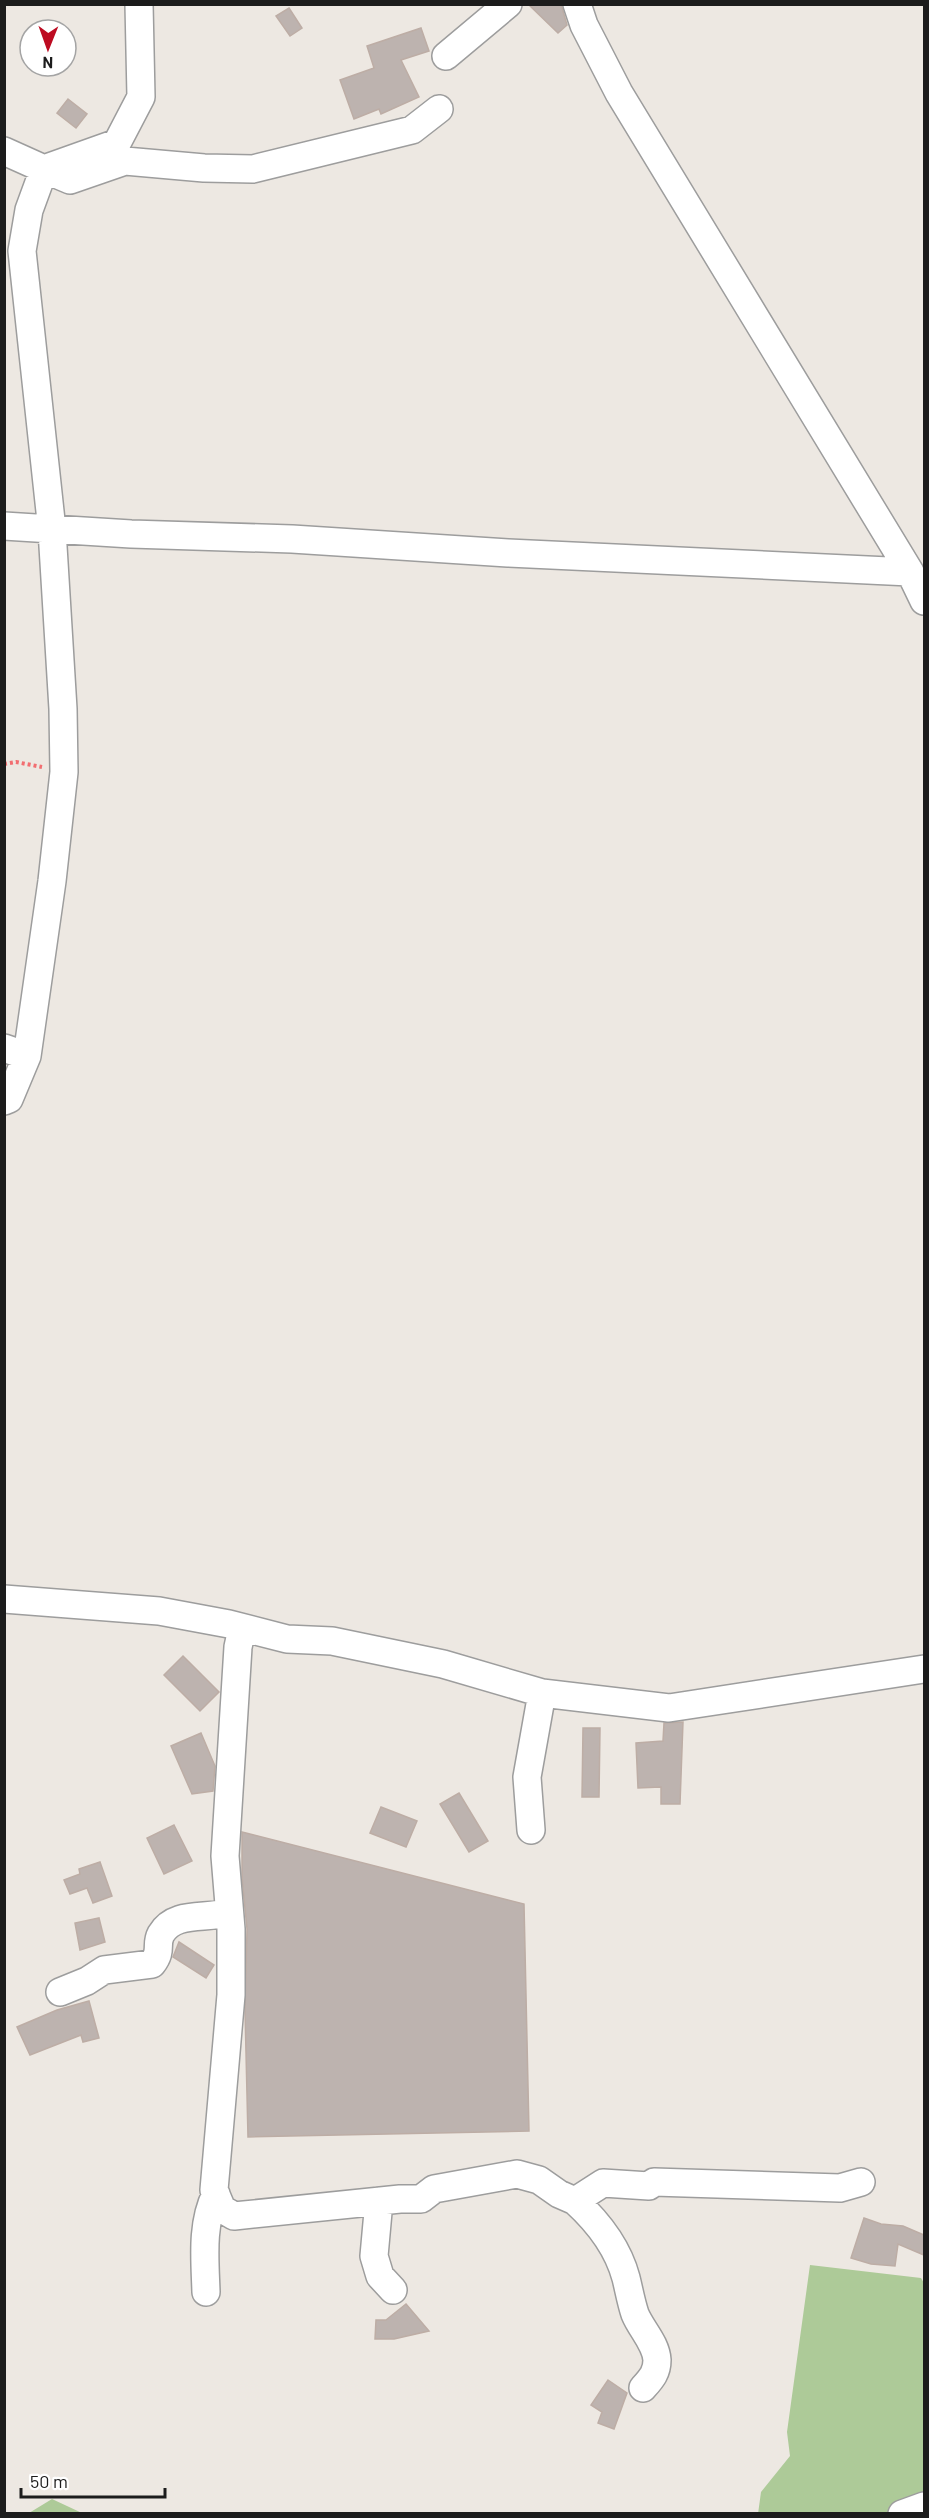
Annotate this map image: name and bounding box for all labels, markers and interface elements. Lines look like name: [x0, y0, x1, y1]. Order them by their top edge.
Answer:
north arrow: [18, 18, 78, 78]
text: N: [42, 54, 53, 73]
scale bar: [21, 2461, 165, 2499]
text: 50 m: [30, 2470, 68, 2492]

